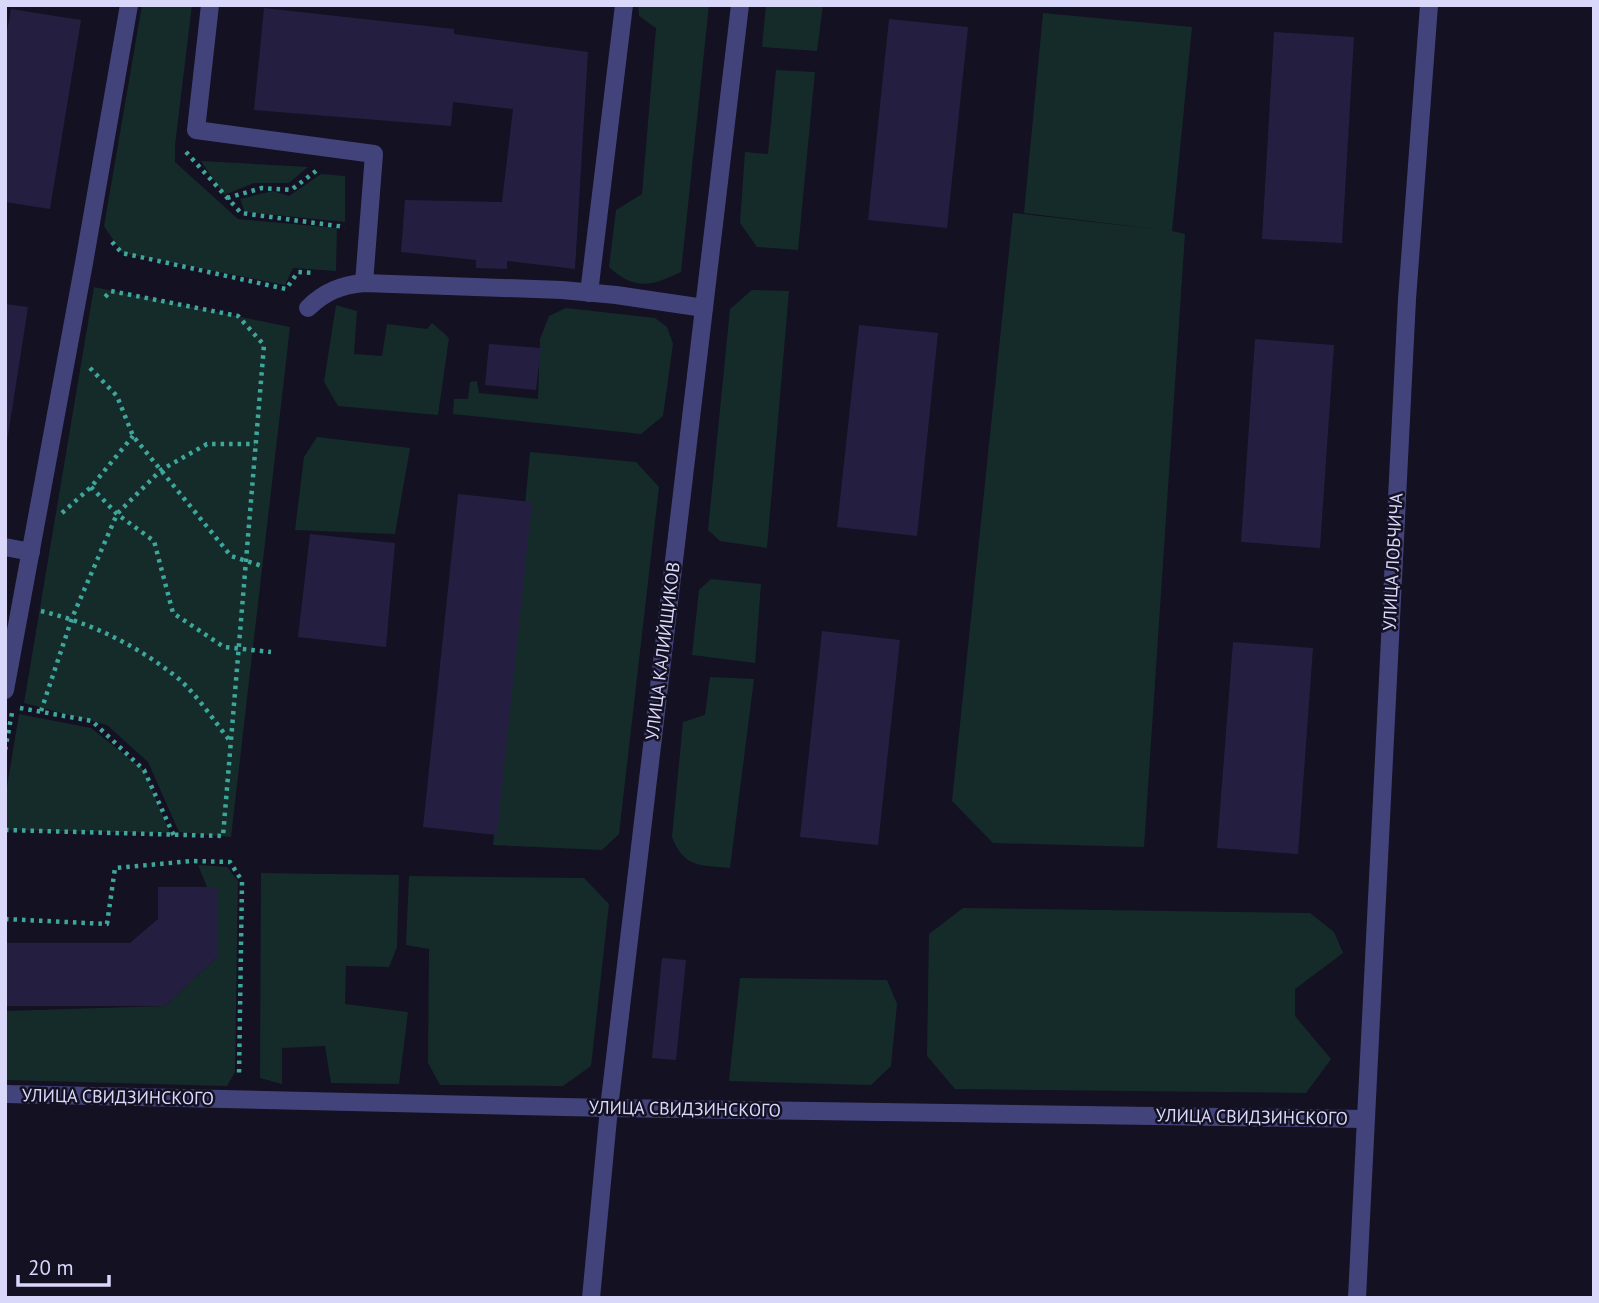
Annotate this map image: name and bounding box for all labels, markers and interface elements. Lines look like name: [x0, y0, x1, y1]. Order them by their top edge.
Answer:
street label: УЛИЦА ЛОБЧИЧА: [1377, 492, 1408, 631]
street label: УЛИЦА КАЛИЙЩИКОВ: [640, 561, 685, 741]
street label: УЛИЦА СВИДЗИНСКОГО: [22, 1083, 214, 1110]
street label: УЛИЦА СВИДЗИНСКОГО: [589, 1095, 781, 1122]
street label: УЛИЦА СВИДЗИНСКОГО: [1156, 1103, 1348, 1130]
scale bar: [18, 1244, 108, 1288]
text: 20 m: [28, 1254, 74, 1281]

